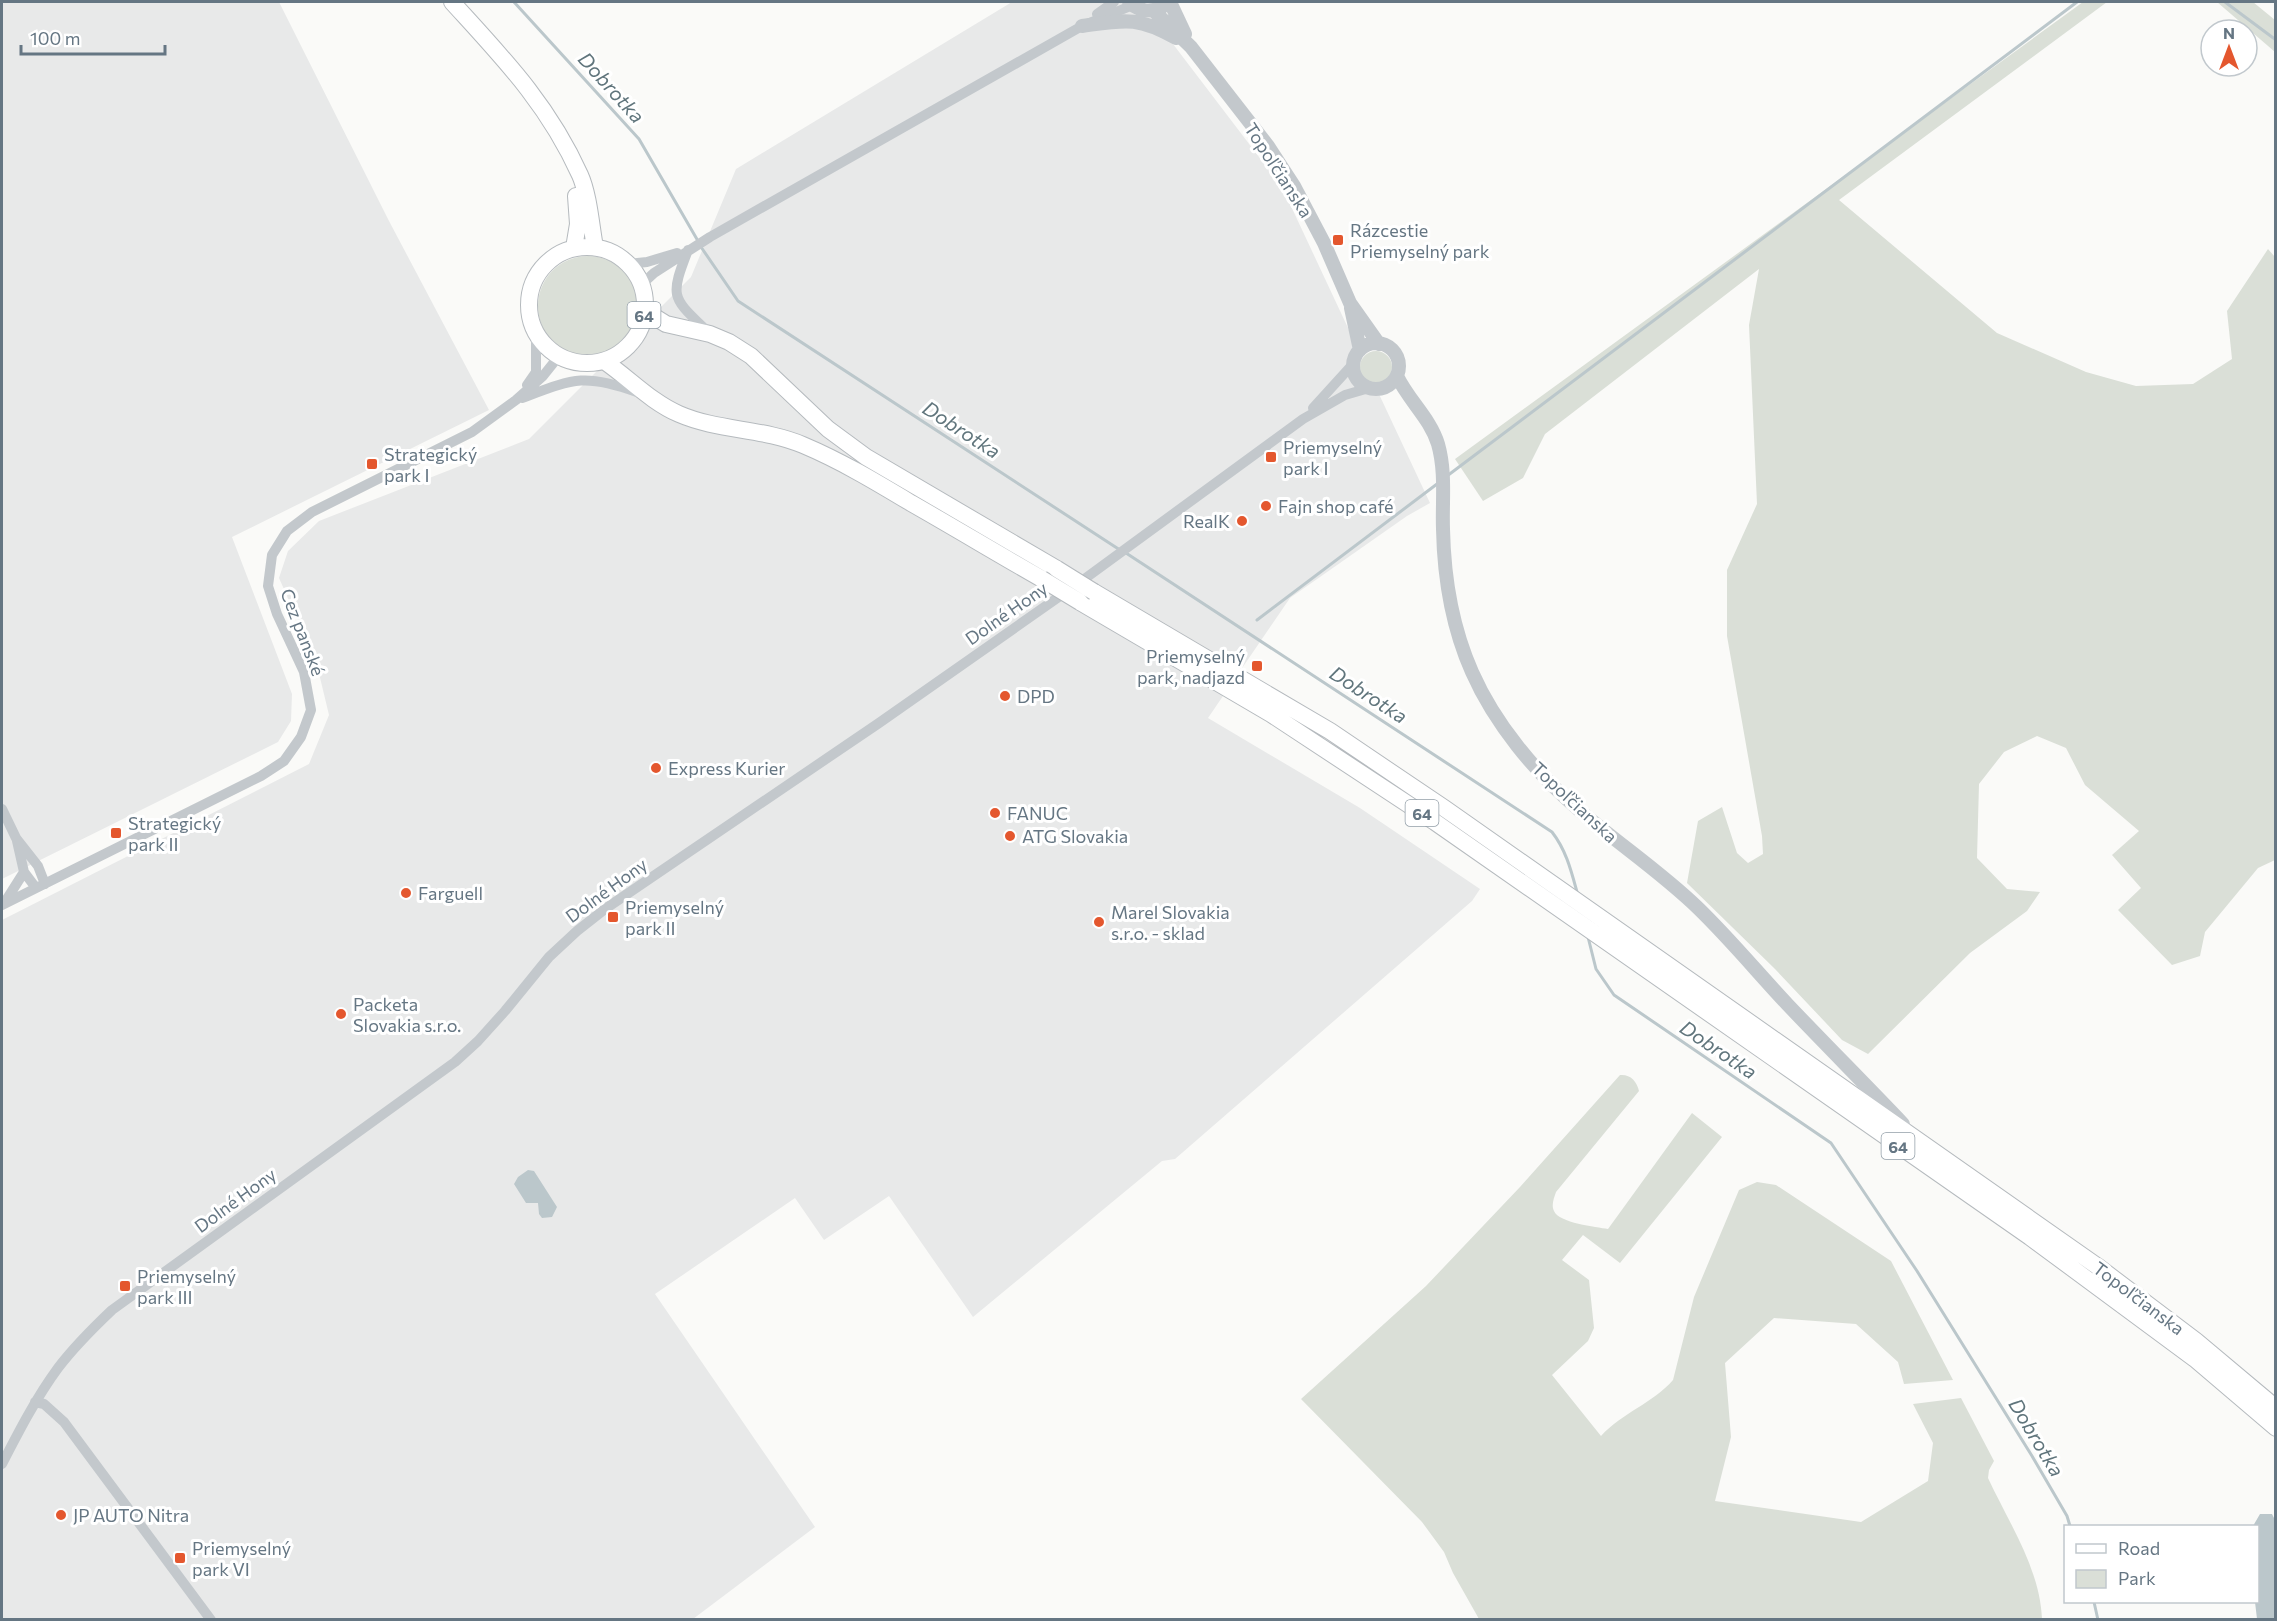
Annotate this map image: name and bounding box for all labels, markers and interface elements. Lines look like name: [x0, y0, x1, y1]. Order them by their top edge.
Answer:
scale bar: [21, 18, 165, 56]
north arrow: [2199, 18, 2259, 78]
text: N: [2223, 23, 2235, 42]
text: 100 m: [30, 27, 80, 49]
water label: Dobrotka: [574, 47, 650, 127]
street label: Topoľčianska: [1240, 118, 1318, 222]
place label: Rázcestie Priemyselný park: [1350, 219, 1490, 262]
marker: Rázcestie Priemyselný park: [1331, 233, 1345, 247]
road number: 64: [628, 302, 660, 328]
water label: Dobrotka: [919, 395, 1005, 463]
place label: Priemyselný park I: [1283, 436, 1382, 479]
place label: Strategický park I: [384, 443, 477, 486]
marker: Priemyselný park I: [1264, 450, 1278, 464]
marker: Strategický park I: [365, 457, 379, 471]
place label: Fajn shop café: [1278, 495, 1394, 517]
marker: Fajn shop café: [1259, 499, 1273, 513]
place label: RealK: [1183, 510, 1230, 532]
marker: RealK: [1235, 514, 1249, 528]
street label: Dolné Hony: [961, 577, 1051, 649]
street label: Cez panské: [276, 585, 330, 679]
place label: Priemyselný park, nadjazd: [1137, 645, 1245, 688]
marker: Priemyselný park, nadjazd: [1250, 659, 1264, 673]
water label: Dobrotka: [1326, 660, 1412, 728]
place label: DPD: [1017, 685, 1055, 707]
marker: DPD: [998, 689, 1012, 703]
place label: Express Kurier: [668, 757, 786, 779]
street label: Topoľčianska: [1528, 757, 1622, 847]
marker: Express Kurier: [649, 761, 663, 775]
road number: 64: [1406, 800, 1438, 826]
place label: FANUC: [1007, 802, 1068, 824]
marker: FANUC: [988, 806, 1002, 820]
place label: Strategický park II: [128, 812, 221, 855]
place label: ATG Slovakia: [1022, 825, 1128, 847]
marker: Strategický park II: [109, 826, 123, 840]
marker: ATG Slovakia: [1003, 829, 1017, 843]
street label: Dolné Hony: [561, 853, 651, 927]
place label: Farguell: [418, 882, 483, 904]
marker: Farguell: [399, 886, 413, 900]
place label: Priemyselný park II: [625, 896, 724, 939]
place label: Marel Slovakia s.r.o. - sklad: [1111, 901, 1230, 944]
marker: Priemyselný park II: [606, 910, 620, 924]
marker: Marel Slovakia s.r.o. - sklad: [1092, 915, 1106, 929]
place label: Packeta Slovakia s.r.o.: [353, 993, 461, 1036]
marker: Packeta Slovakia s.r.o.: [334, 1007, 348, 1021]
water label: Dobrotka: [1676, 1015, 1762, 1083]
road number: 64: [1882, 1133, 1914, 1159]
street label: Dolné Hony: [190, 1163, 280, 1237]
street label: Topoľčianska: [2089, 1257, 2189, 1339]
place label: Priemyselný park III: [137, 1265, 236, 1308]
marker: Priemyselný park III: [118, 1279, 132, 1293]
water label: Dobrotka: [2004, 1393, 2070, 1481]
place label: JP AUTO Nitra: [73, 1504, 189, 1526]
marker: JP AUTO Nitra: [54, 1508, 68, 1522]
legend: [2064, 1525, 2259, 1603]
place label: Priemyselný park VI: [192, 1537, 291, 1580]
text: Road: [2118, 1537, 2160, 1559]
marker: Priemyselný park VI: [173, 1551, 187, 1565]
text: Park: [2118, 1567, 2156, 1589]

